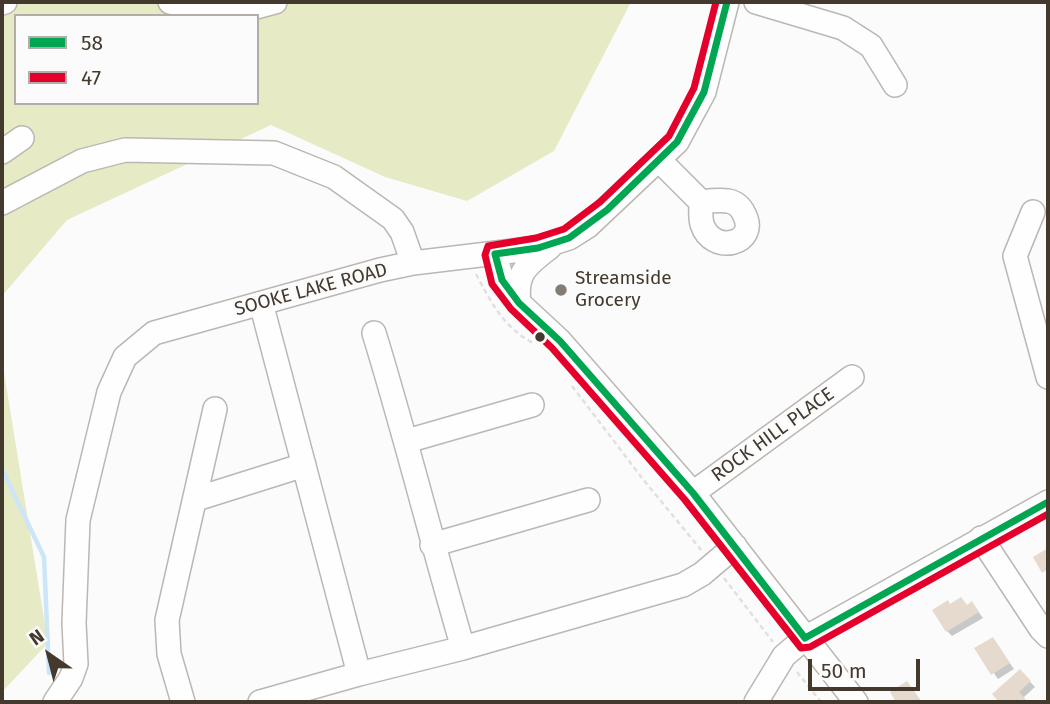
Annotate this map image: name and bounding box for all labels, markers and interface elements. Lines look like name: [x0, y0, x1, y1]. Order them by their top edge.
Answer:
legend: [14, 14, 259, 105]
text: 58: [81, 30, 103, 56]
text: 47: [81, 65, 101, 91]
street label: SOOKE LAKE ROAD: [232, 259, 390, 321]
place label: Streamside Grocery: [575, 268, 672, 312]
marker: Streamside Grocery: [553, 282, 569, 298]
unlabelled marker: [533, 330, 547, 344]
street label: ROCK HILL PLACE: [707, 383, 839, 487]
north arrow: [14, 620, 84, 690]
text: N: [25, 624, 48, 650]
scale bar: [812, 644, 924, 688]
text: 50 m: [821, 658, 867, 684]

